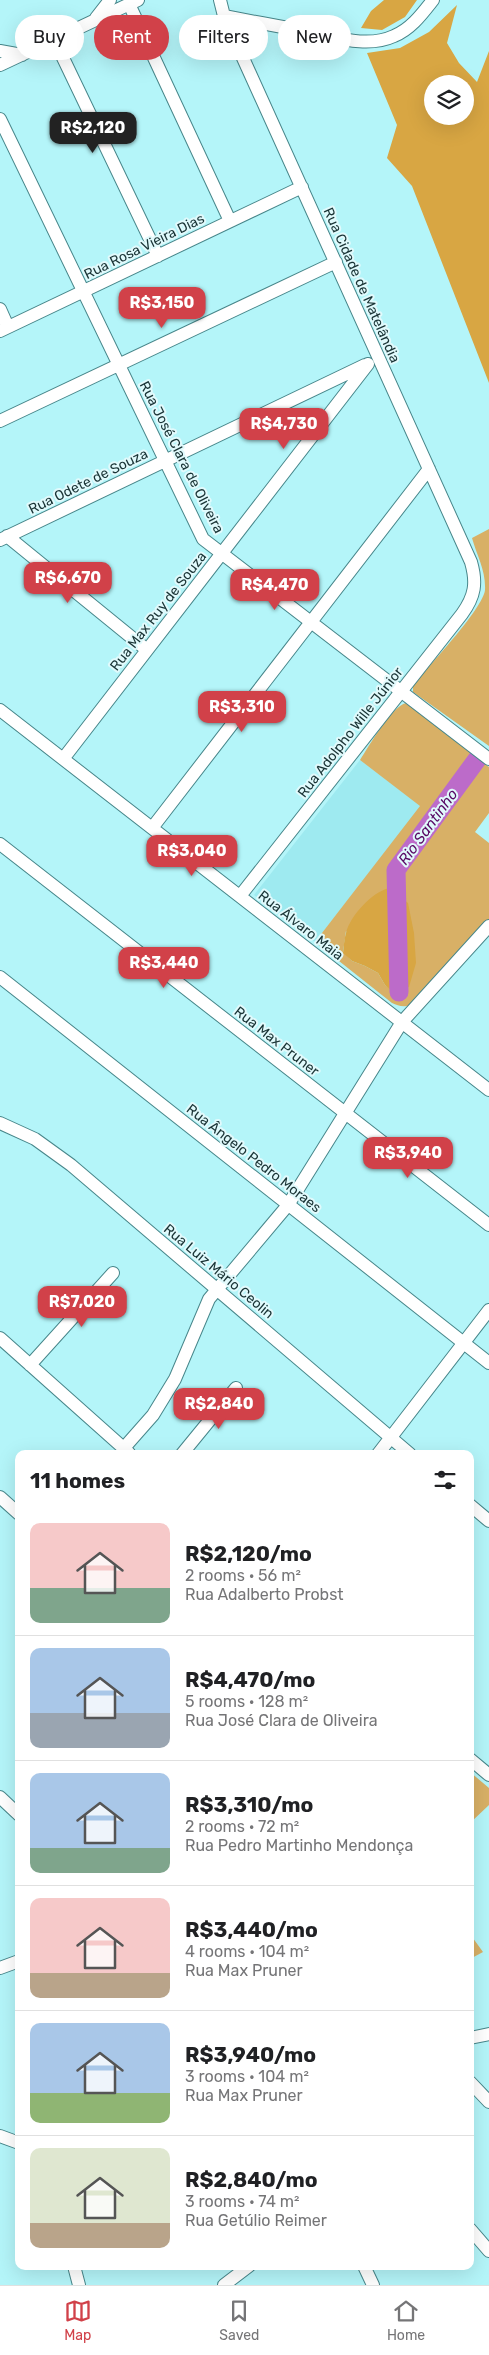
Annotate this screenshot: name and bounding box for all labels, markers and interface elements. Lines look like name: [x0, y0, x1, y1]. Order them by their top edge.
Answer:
chip: Buy: [15, 15, 84, 60]
chip: Rent: [94, 15, 169, 60]
chip: Filters: [179, 15, 268, 60]
chip: New: [278, 15, 351, 60]
map controls: [424, 75, 474, 125]
button: layers: [424, 75, 474, 125]
pin: R$2,120: [47, 112, 139, 154]
text: R$2,120: [61, 118, 125, 137]
street label: Rua Cidade de Matelândia: [320, 205, 403, 365]
street label: Rua Rosa Vieira Dias: [81, 210, 207, 283]
pin: R$3,150: [116, 286, 208, 329]
text: R$3,150: [130, 293, 194, 312]
street label: Rua José Clara de Oliveira: [136, 378, 227, 536]
pin: R$4,730: [238, 408, 330, 450]
text: R$4,730: [250, 414, 318, 433]
street label: Rua Odete de Souza: [26, 445, 151, 518]
street label: Rua Max Ruy de Souza: [107, 548, 210, 674]
pin: R$6,670: [22, 562, 114, 604]
text: R$6,670: [35, 568, 101, 587]
pin: R$4,470: [229, 568, 321, 611]
text: R$4,470: [241, 575, 309, 594]
street label: Rua Adolpho Wille Júnior: [294, 663, 407, 801]
pin: R$3,310: [196, 690, 288, 733]
text: R$3,310: [209, 697, 275, 716]
water label: Rio Santinho: [395, 785, 462, 868]
pin: R$3,040: [146, 834, 238, 877]
text: R$3,040: [157, 841, 227, 860]
street label: Rua Álvaro Maia: [255, 886, 347, 964]
pin: R$3,440: [118, 946, 210, 989]
text: R$3,440: [129, 953, 199, 972]
street label: Rua Max Pruner: [231, 1003, 323, 1080]
street label: Rua Ângelo Pedro Moraes: [183, 1100, 325, 1216]
pin: R$3,940: [362, 1136, 454, 1179]
text: R$3,940: [374, 1143, 442, 1162]
street label: Rua Luiz Mário Ceolin: [160, 1220, 277, 1322]
pin: R$7,020: [36, 1286, 128, 1328]
text: R$7,020: [49, 1292, 115, 1311]
pin: R$2,840: [173, 1388, 265, 1430]
text: R$2,840: [184, 1394, 254, 1413]
icon: filters: [431, 1466, 459, 1494]
text: 11 homes: [30, 1468, 125, 1493]
text: R$2,120/mo: [185, 1541, 312, 1566]
icon: home: [70, 1543, 130, 1603]
text: 2 rooms · 56 m²: [185, 1566, 301, 1585]
text: Rua Adalberto Probst: [185, 1585, 344, 1604]
text: R$4,470/mo: [185, 1667, 315, 1692]
icon: home: [70, 1668, 130, 1728]
text: 5 rooms · 128 m²: [185, 1692, 308, 1711]
text: Rua José Clara de Oliveira: [185, 1711, 377, 1730]
text: R$3,310/mo: [185, 1792, 313, 1817]
icon: home: [70, 1793, 130, 1853]
text: 2 rooms · 72 m²: [185, 1817, 299, 1836]
text: Rua Pedro Martinho Mendonça: [185, 1836, 413, 1855]
text: R$3,440/mo: [185, 1917, 318, 1942]
icon: home: [70, 1918, 130, 1978]
text: 4 rooms · 104 m²: [185, 1942, 309, 1961]
text: Rua Max Pruner: [185, 1961, 303, 1980]
text: R$3,940/mo: [185, 2042, 316, 2067]
icon: home: [70, 2043, 130, 2103]
text: 3 rooms · 104 m²: [185, 2067, 309, 2086]
text: Rua Max Pruner: [185, 2086, 303, 2105]
text: R$2,840/mo: [185, 2167, 318, 2192]
icon: home: [70, 2168, 130, 2228]
text: 3 rooms · 74 m²: [185, 2192, 300, 2211]
text: Rua Getúlio Reimer: [185, 2211, 327, 2230]
tab: Map: [64, 2297, 92, 2344]
tab: Saved: [219, 2297, 259, 2344]
tab: Home: [387, 2297, 425, 2344]

